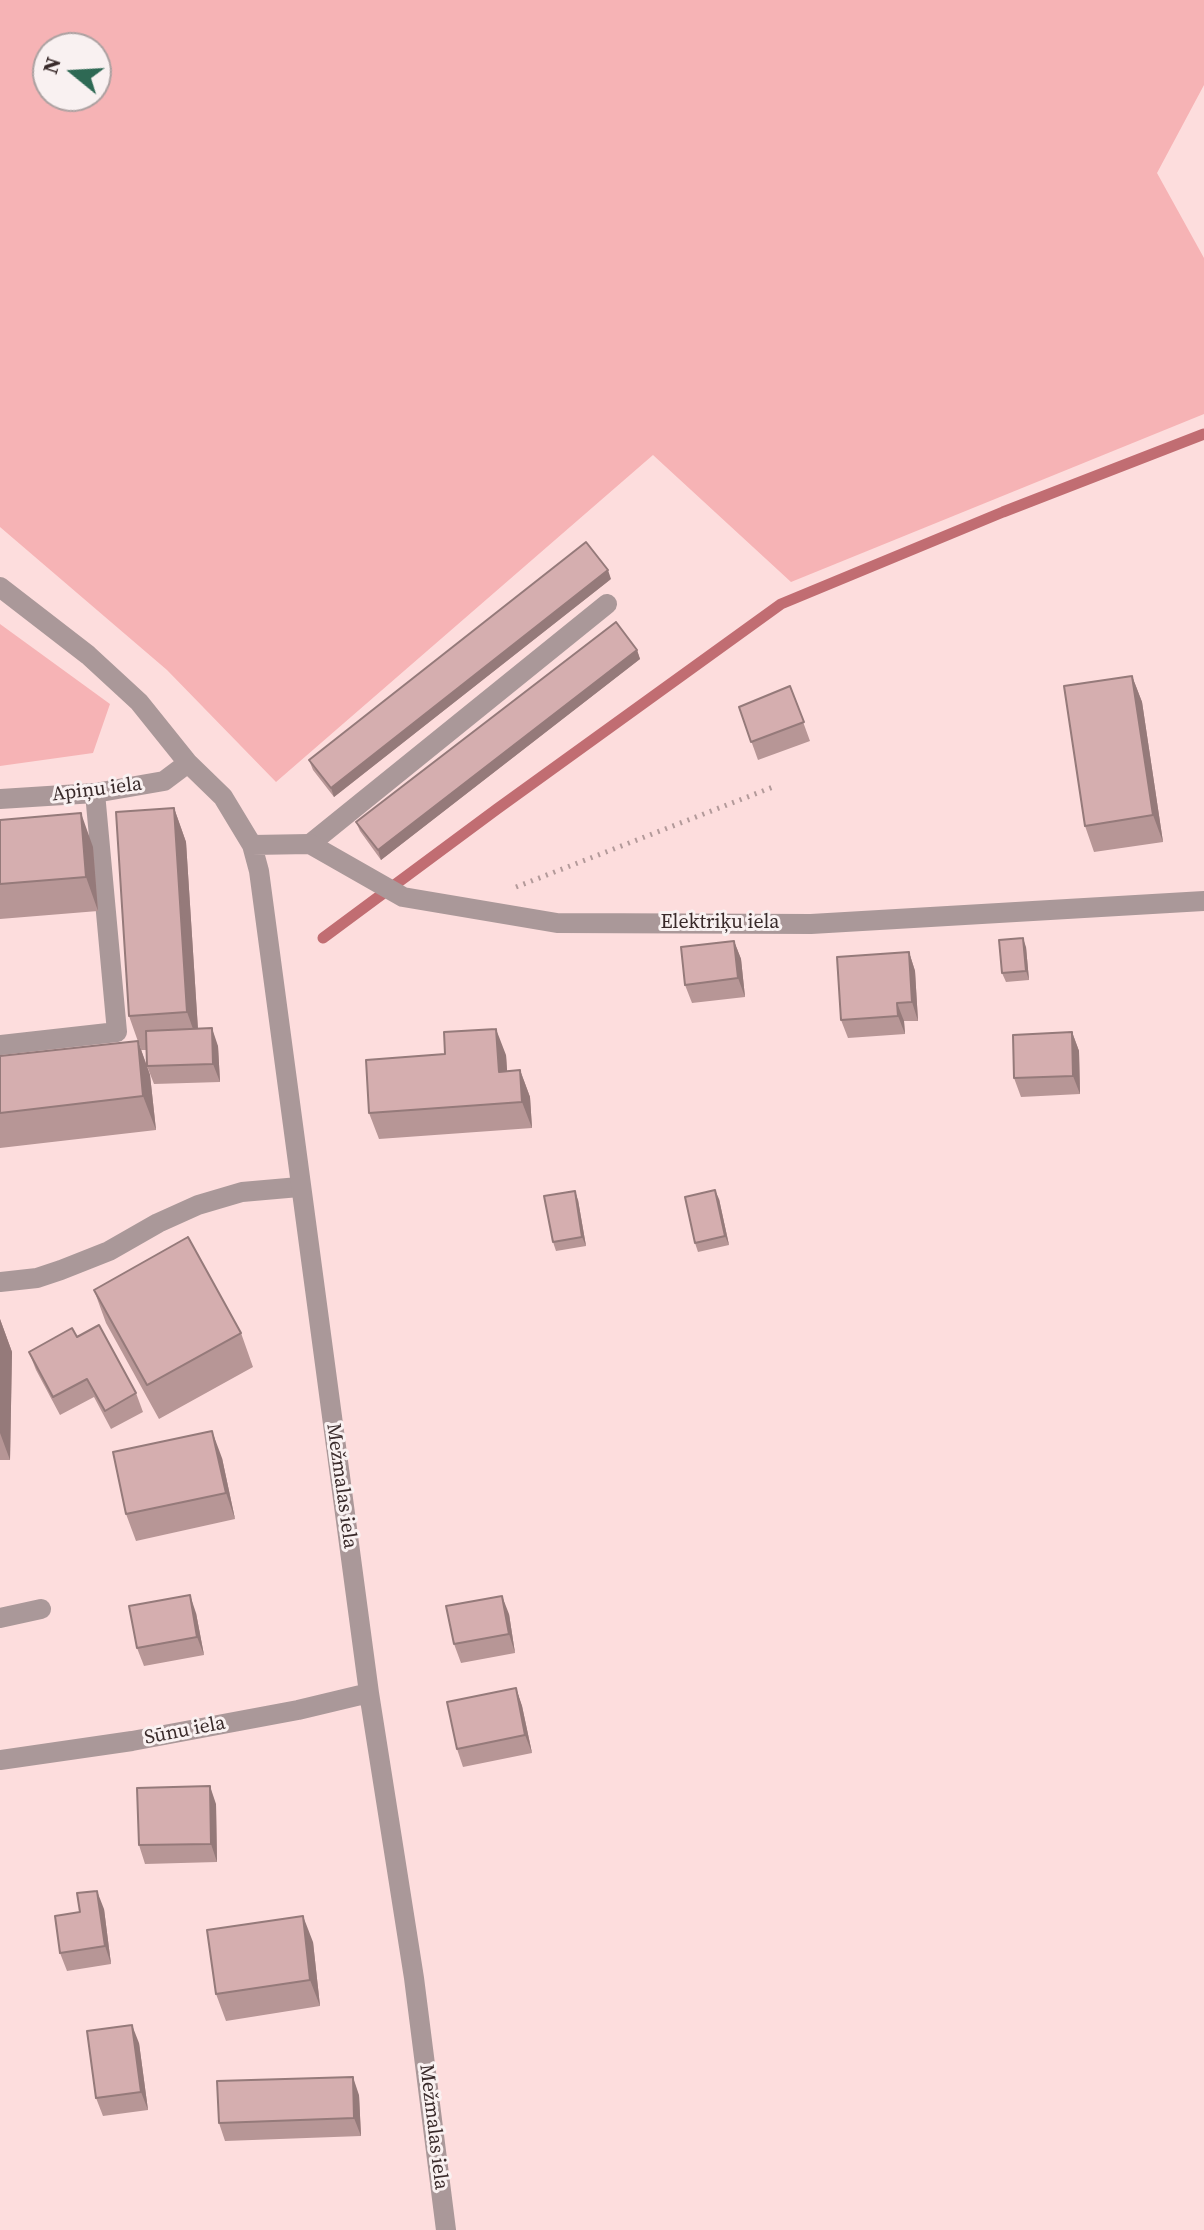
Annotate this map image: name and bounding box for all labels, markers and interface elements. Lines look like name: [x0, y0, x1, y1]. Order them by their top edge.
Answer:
north arrow: [32, 32, 112, 112]
text: N: [34, 53, 68, 77]
street label: Apiņu iela: [51, 773, 143, 807]
street label: Elektriķu iela: [660, 911, 780, 935]
street label: Mežmalas iela: [320, 1422, 362, 1550]
street label: Sūnu iela: [142, 1711, 228, 1751]
street label: Mežmalas iela: [413, 2063, 453, 2191]

